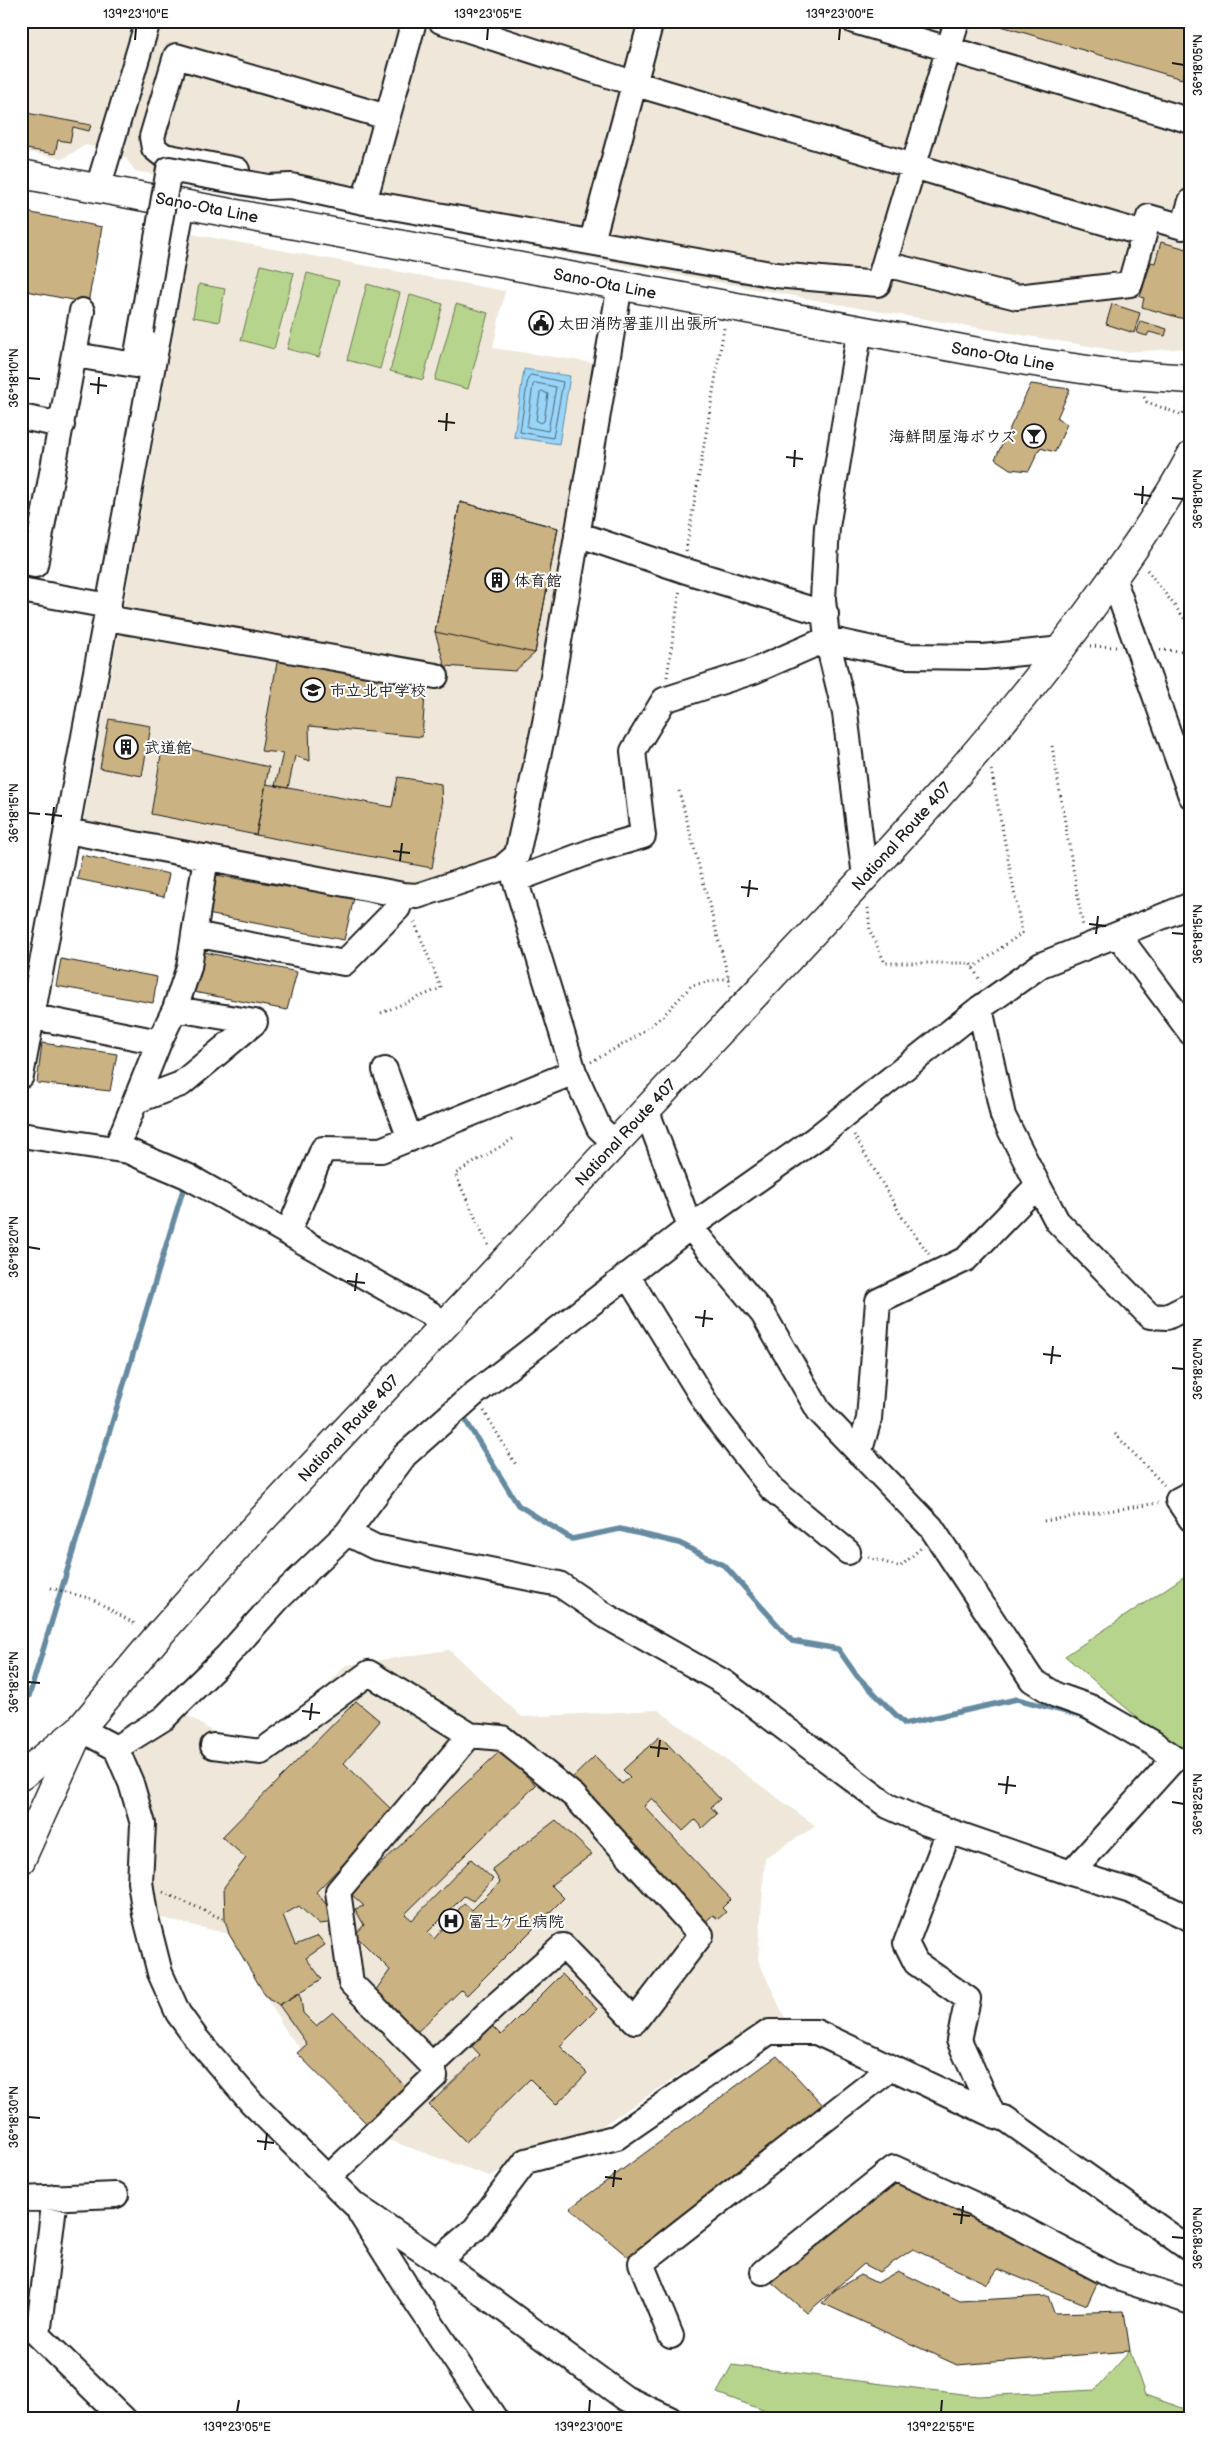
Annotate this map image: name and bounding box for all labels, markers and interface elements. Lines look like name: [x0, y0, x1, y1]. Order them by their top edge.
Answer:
text: 139°23'10"E: [103, 7, 169, 22]
text: 139°23'05"E: [454, 7, 522, 22]
text: 139°23'00"E: [806, 7, 874, 22]
text: 36°18'05"N: [1191, 34, 1206, 96]
street label: Sano-Ota Line: [154, 189, 260, 228]
street label: Sano-Ota Line: [552, 265, 658, 304]
public building icon: 太田消防署韮川出張所: [528, 310, 554, 336]
place label: 太田消防署韮川出張所: [558, 315, 718, 334]
street label: Sano-Ota Line: [950, 339, 1056, 376]
text: 36°18'10"N: [7, 348, 22, 408]
bar icon: 海鮮問屋海ボウズ: [1021, 423, 1047, 449]
place label: 海鮮問屋海ボウズ: [889, 428, 1016, 447]
text: 36°18'10"N: [1191, 469, 1206, 529]
building icon: 体育館: [484, 567, 510, 593]
place label: 体育館: [514, 572, 562, 591]
school or university icon: 市立北中学校: [300, 677, 326, 703]
place label: 市立北中学校: [330, 682, 426, 701]
building icon: 武道館: [113, 734, 139, 760]
place label: 武道館: [144, 739, 192, 758]
street label: National Route 407: [848, 779, 956, 895]
text: 36°18'15"N: [7, 783, 22, 843]
text: 36°18'15"N: [1191, 904, 1206, 964]
street label: National Route 407: [572, 1076, 681, 1190]
text: 36°18'20"N: [7, 1216, 22, 1278]
text: 36°18'20"N: [1191, 1338, 1206, 1400]
street label: National Route 407: [295, 1372, 404, 1486]
text: 36°18'25"N: [7, 1651, 22, 1713]
text: 36°18'25"N: [1191, 1773, 1206, 1835]
hospital icon: 冨士ケ丘病院: [438, 1908, 464, 1934]
place label: 冨士ケ丘病院: [468, 1913, 564, 1932]
text: 36°18'30"N: [7, 2086, 22, 2148]
text: 36°18'30"N: [1191, 2207, 1206, 2269]
text: 139°23'05"E: [203, 2420, 271, 2435]
text: 139°23'00"E: [555, 2420, 623, 2435]
text: 139°22'55"E: [907, 2420, 975, 2435]

